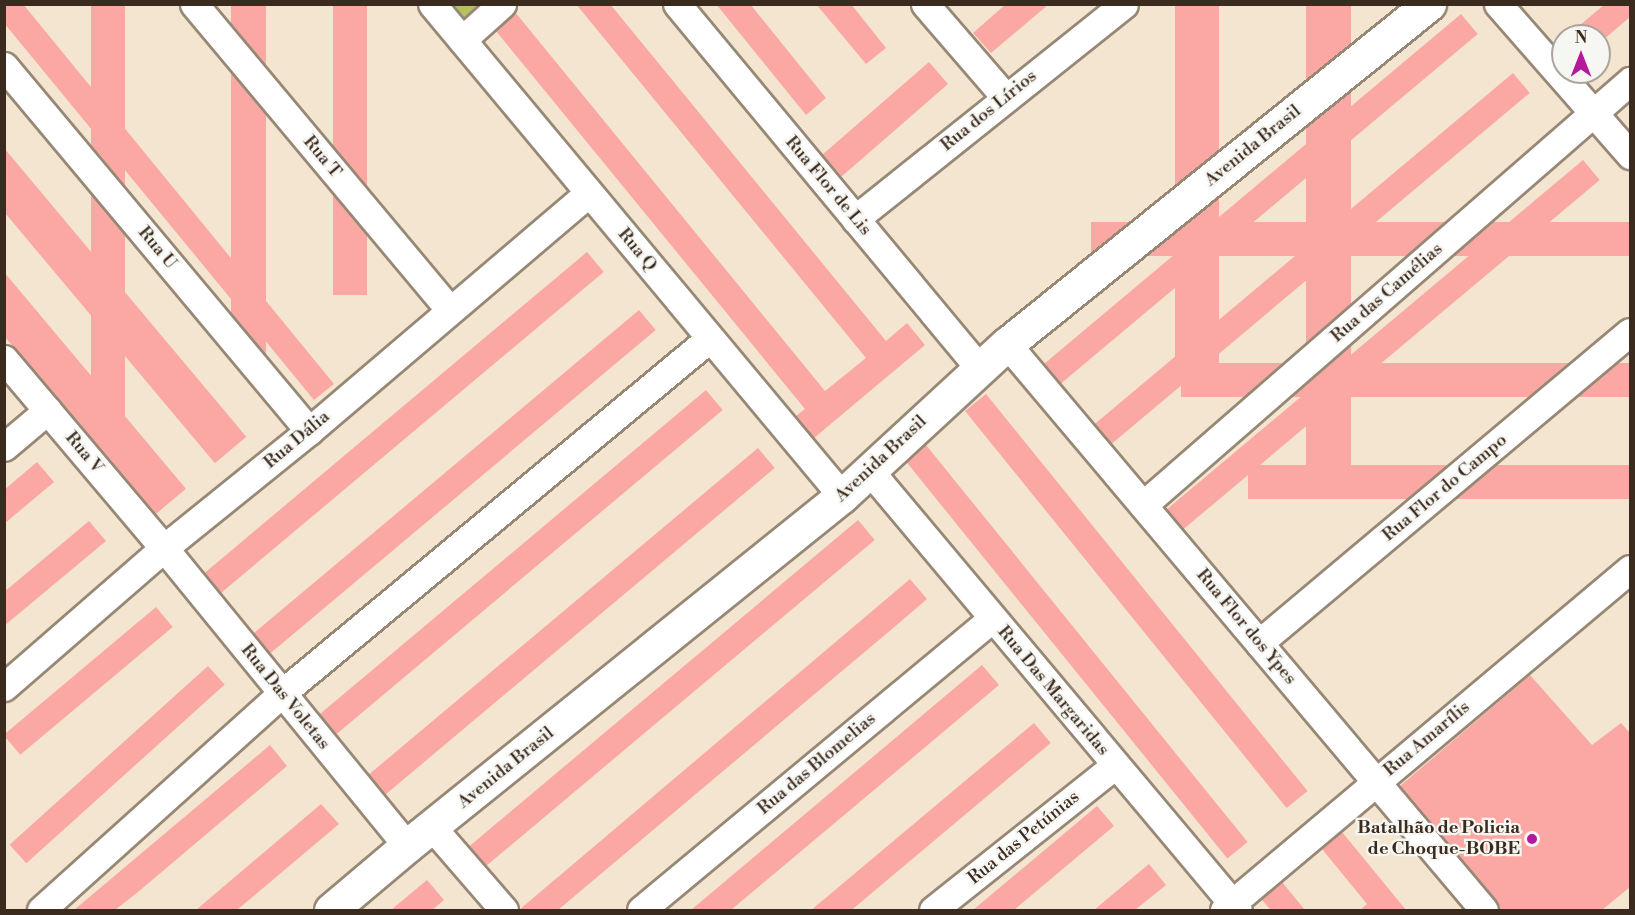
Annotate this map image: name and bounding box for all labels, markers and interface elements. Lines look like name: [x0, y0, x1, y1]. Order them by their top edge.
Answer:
north arrow: [1551, 24, 1611, 84]
text: N: [1575, 28, 1587, 48]
street label: Rua dos Lírios: [937, 66, 1041, 156]
street label: Avenida Brasil: [1201, 101, 1305, 191]
street label: Rua T: [298, 132, 346, 182]
street label: Rua Flor de Lis: [780, 132, 876, 240]
street label: Rua U: [133, 222, 181, 274]
street label: Rua Q: [613, 224, 661, 276]
street label: Rua das Camélias: [1327, 239, 1447, 347]
street label: Rua Dália: [260, 406, 334, 474]
street label: Avenida Brasil: [831, 411, 931, 507]
street label: Rua V: [60, 428, 108, 478]
street label: Rua Flor do Campo: [1378, 430, 1512, 546]
street label: Rua Flor dos Ypes: [1191, 565, 1301, 689]
street label: Rua Das Margaridas: [992, 622, 1114, 760]
street label: Rua Das Voletas: [236, 640, 334, 754]
street label: Rua Amarílis: [1379, 697, 1475, 781]
street label: Rua das Blomelias: [754, 708, 880, 820]
street label: Avenida Brasil: [454, 723, 558, 813]
street label: Rua das Petúnias: [964, 787, 1084, 889]
place label: Batalhão de Policia de Choque-BOBE: [1357, 818, 1520, 860]
marker: Batalhão de Policia de Choque-BOBE: [1525, 832, 1539, 846]

